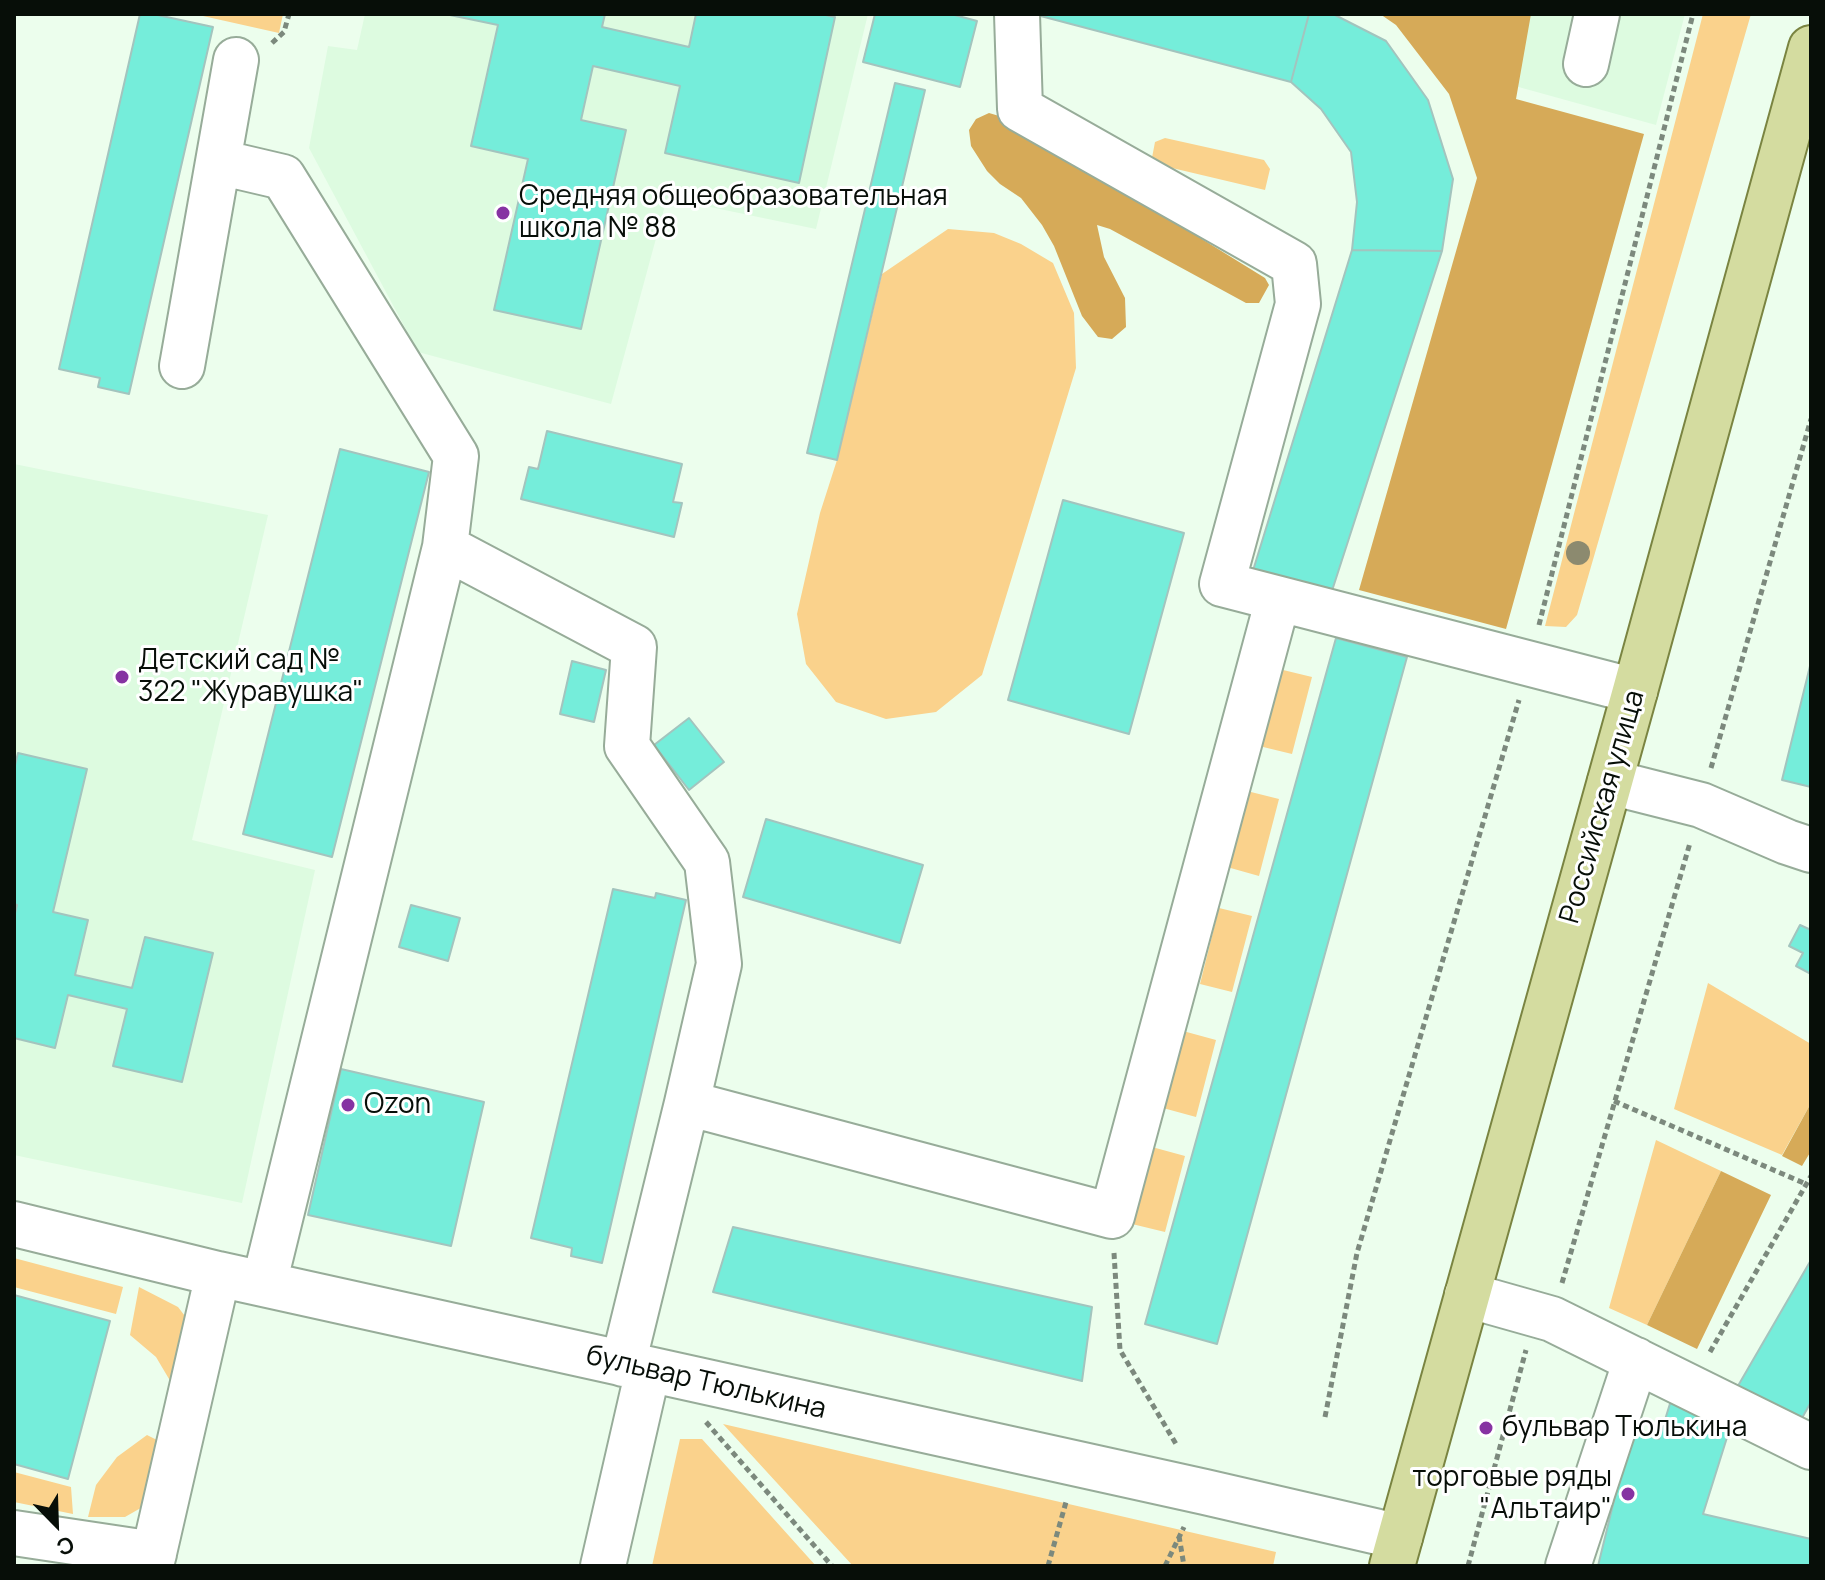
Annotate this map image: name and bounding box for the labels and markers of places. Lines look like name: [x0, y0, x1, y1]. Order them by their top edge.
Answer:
place label: Средняя общеобразовательная школа № 88: [519, 180, 948, 246]
marker: Средняя общеобразовательная школа № 88: [494, 204, 512, 222]
place label: Детский сад № 322 "Журавушка": [138, 644, 363, 710]
marker: Детский сад № 322 "Журавушка": [113, 668, 131, 686]
place label: Ozon: [364, 1088, 431, 1122]
marker: Ozon: [339, 1096, 357, 1114]
place label: бульвар Тюлькина: [1502, 1411, 1747, 1445]
marker: бульвар Тюлькина: [1477, 1419, 1495, 1437]
place label: торговые ряды "Альтаир": [1412, 1461, 1612, 1527]
marker: торговые ряды "Альтаир": [1619, 1485, 1637, 1503]

